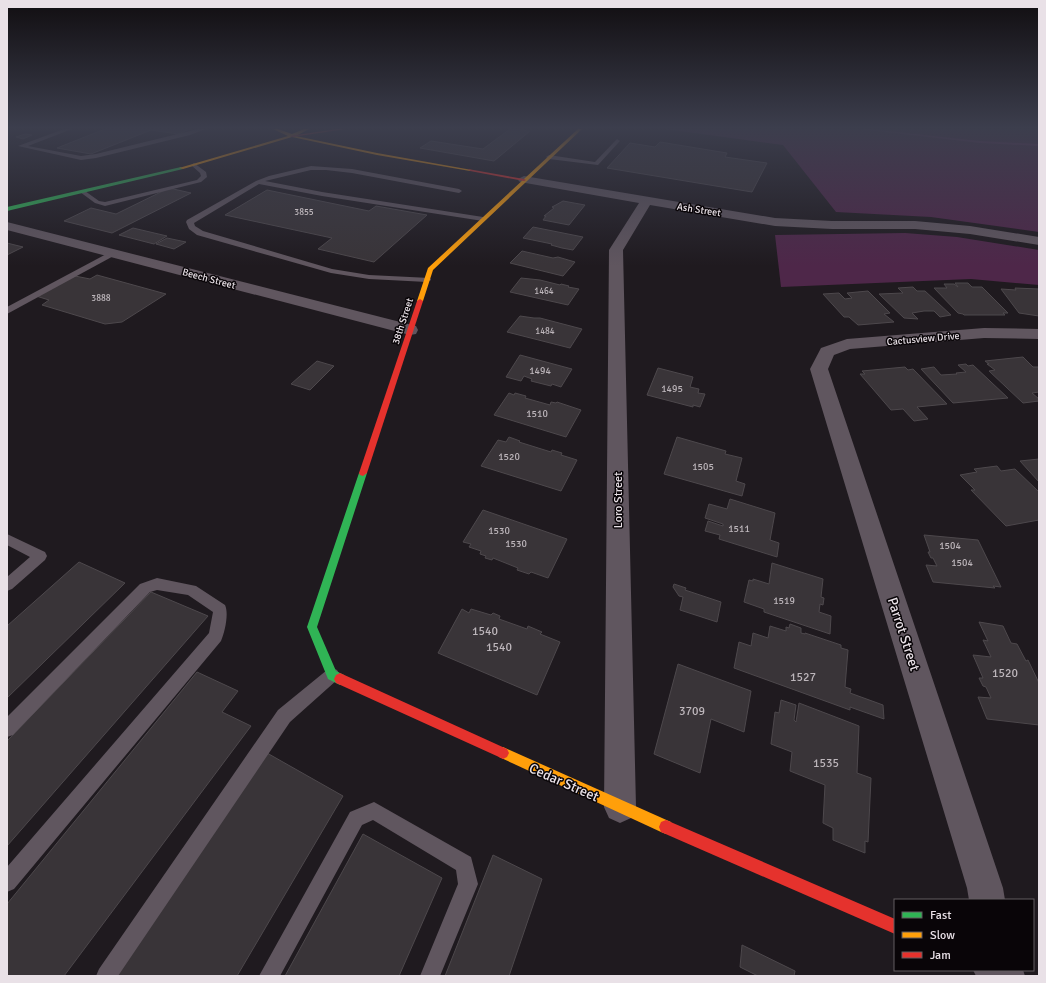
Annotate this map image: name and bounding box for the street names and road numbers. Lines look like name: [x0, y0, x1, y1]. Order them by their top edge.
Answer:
street label: Ash Street: [676, 201, 722, 219]
street label: Beech Street: [181, 266, 237, 292]
street label: 38th Street: [390, 296, 416, 346]
street label: Cactusview Drive: [886, 330, 960, 348]
street label: Loro Street: [611, 472, 626, 528]
street label: Parrot Street: [884, 595, 923, 673]
street label: Cedar Street: [526, 760, 601, 805]

